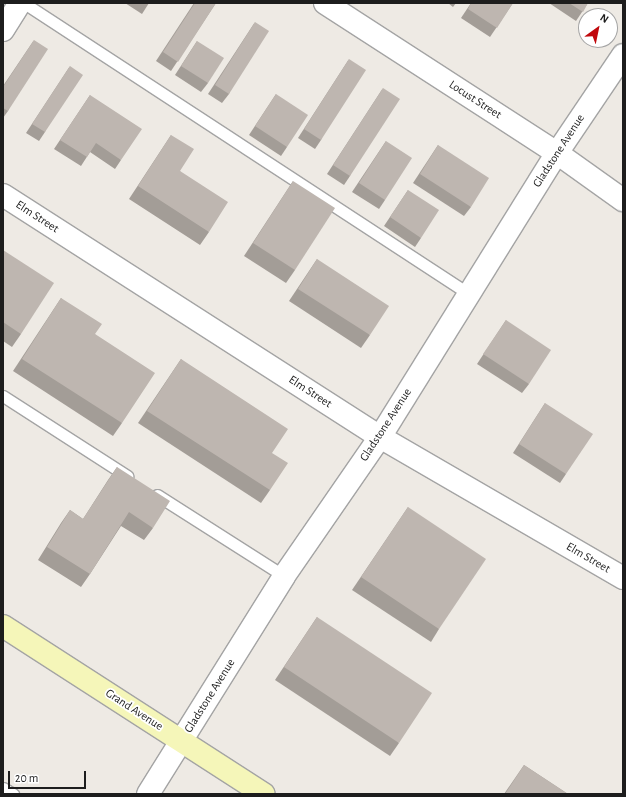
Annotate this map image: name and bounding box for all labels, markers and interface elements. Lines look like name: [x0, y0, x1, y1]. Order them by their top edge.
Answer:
north arrow: [578, 8, 618, 48]
text: N: [598, 12, 610, 25]
street label: Locust Street: [446, 78, 504, 122]
street label: Gladstone Avenue: [530, 112, 588, 190]
street label: Elm Street: [13, 198, 61, 236]
street label: Elm Street: [286, 373, 334, 411]
street label: Gladstone Avenue: [357, 386, 415, 464]
street label: Elm Street: [563, 540, 613, 576]
street label: Gladstone Avenue: [182, 656, 238, 736]
street label: Grand Avenue: [103, 686, 165, 734]
scale bar: [10, 763, 88, 789]
text: 20 m: [15, 772, 38, 784]

